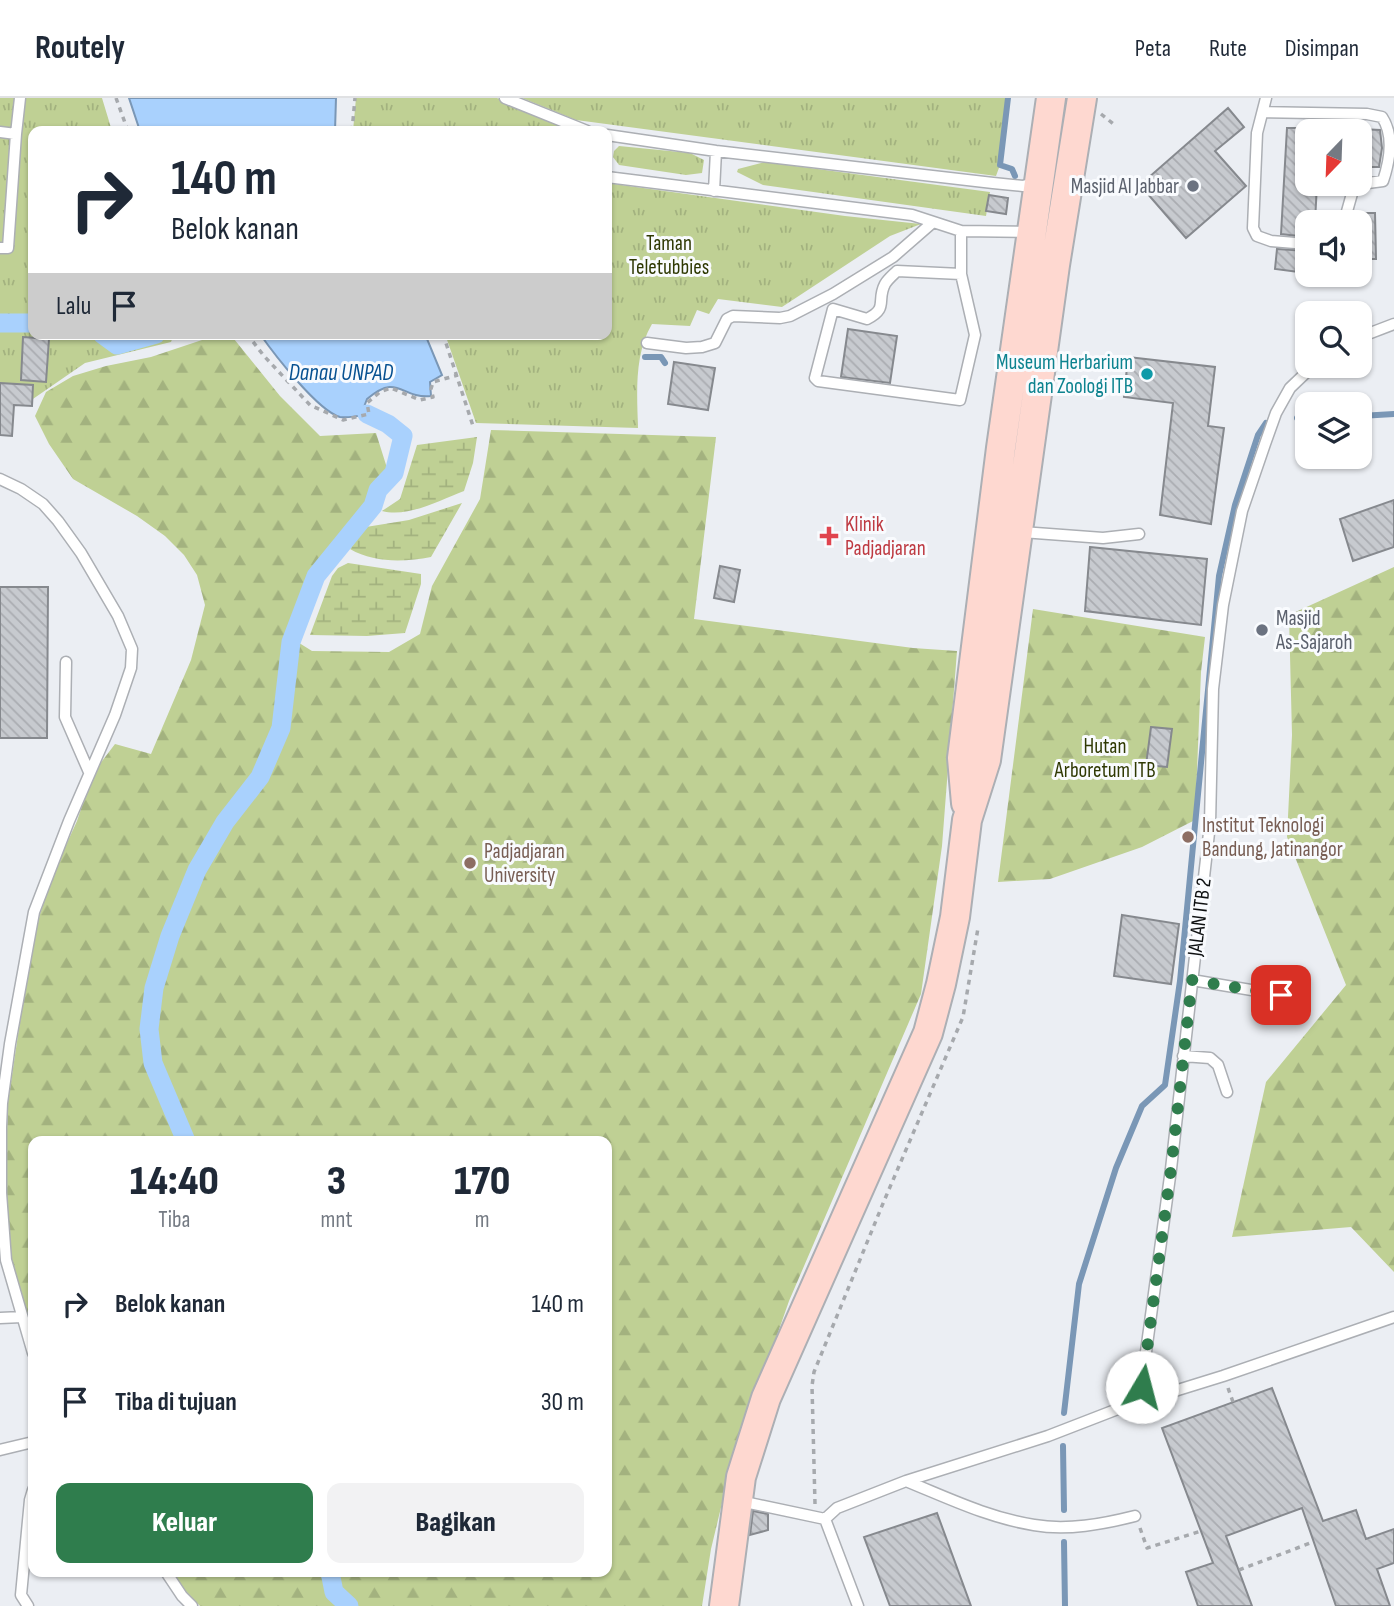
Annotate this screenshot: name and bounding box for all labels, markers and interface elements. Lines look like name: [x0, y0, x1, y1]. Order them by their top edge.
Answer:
text: Routely: [35, 28, 125, 68]
text: Peta: [1135, 34, 1171, 63]
text: Rute: [1209, 34, 1247, 63]
text: Disimpan: [1285, 34, 1359, 63]
north arrow: [1295, 119, 1372, 196]
map controls: [1295, 119, 1372, 469]
text: 140 m: [171, 150, 277, 209]
icon: right: [56, 154, 147, 245]
place label: Masjid Al Jabbar: [1071, 174, 1179, 199]
marker: Masjid Al Jabbar: [1185, 178, 1201, 194]
text: Belok kanan: [171, 210, 299, 249]
button: sound: [1295, 210, 1372, 287]
park label: Taman Teletubbies: [629, 231, 709, 280]
icon: arrive: [105, 287, 143, 325]
text: Lalu: [56, 291, 91, 322]
button: search: [1295, 301, 1372, 378]
place label: Museum Herbarium dan Zoologi ITB: [996, 350, 1133, 399]
water label: Danau UNPAD: [289, 359, 394, 387]
marker: Museum Herbarium dan Zoologi ITB: [1139, 366, 1155, 382]
button: layers: [1295, 392, 1372, 469]
place label: Klinik Padjadjaran: [845, 512, 926, 561]
marker: Klinik Padjadjaran: [819, 526, 839, 546]
place label: Masjid As-Sajaroh: [1275, 606, 1352, 655]
marker: Masjid As-Sajaroh: [1254, 622, 1270, 638]
park label: Hutan Arboretum ITB: [1053, 734, 1156, 783]
place label: Institut Teknologi Bandung, Jatinangor: [1202, 813, 1343, 862]
marker: Institut Teknologi Bandung, Jatinangor: [1180, 829, 1196, 845]
place label: Padjadjaran University: [484, 839, 565, 888]
marker: Padjadjaran University: [462, 855, 478, 871]
street label: JALAN ITB 2: [1182, 877, 1217, 958]
pin: [1251, 965, 1311, 1025]
icon: arrive: [1262, 976, 1300, 1014]
text: 14:40: [130, 1156, 219, 1207]
text: 3: [327, 1156, 346, 1207]
text: 170: [454, 1156, 510, 1207]
text: Tiba: [158, 1206, 190, 1234]
text: mnt: [321, 1206, 352, 1234]
text: m: [475, 1206, 490, 1234]
icon: right: [56, 1285, 94, 1323]
text: Belok kanan: [115, 1289, 225, 1320]
text: 140 m: [532, 1289, 584, 1320]
position arrow: [1105, 1350, 1179, 1424]
icon: arrive: [56, 1383, 94, 1421]
text: Tiba di tujuan: [115, 1387, 237, 1418]
text: 30 m: [541, 1387, 584, 1418]
button: Keluar: [56, 1483, 313, 1563]
button: Bagikan: [327, 1483, 584, 1563]

